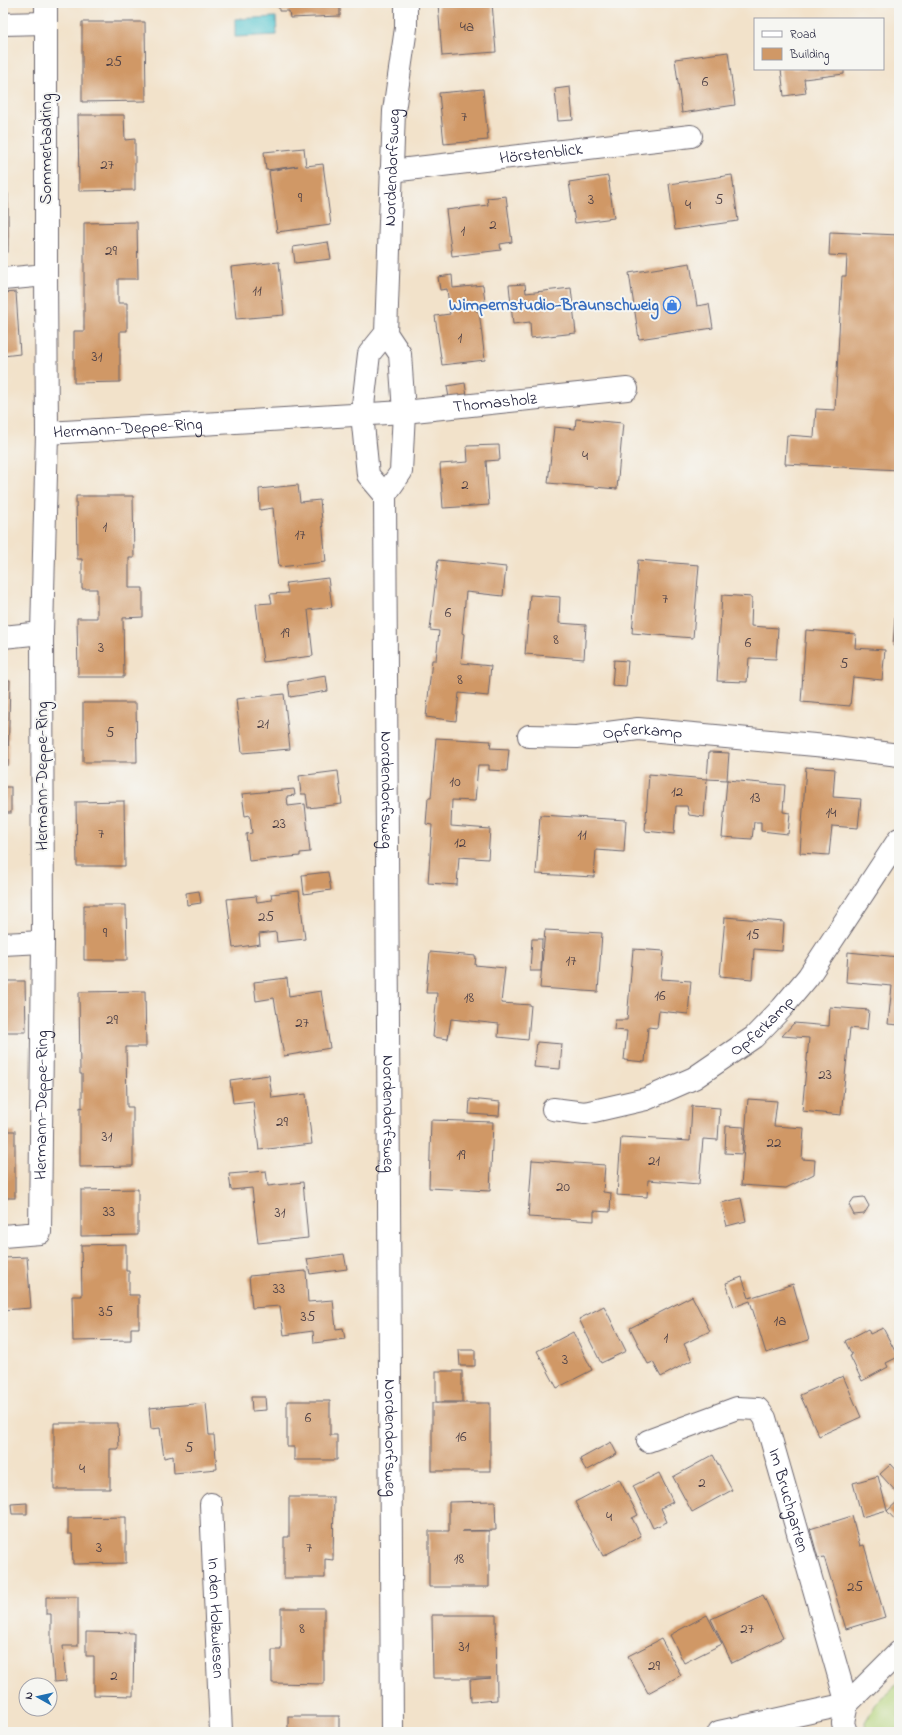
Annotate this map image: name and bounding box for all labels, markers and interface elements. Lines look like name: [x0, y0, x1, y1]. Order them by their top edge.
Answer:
house number: 4a: [460, 16, 474, 38]
legend: [754, 18, 884, 70]
text: Road: [790, 26, 816, 44]
text: Building: [789, 46, 829, 65]
house number: 25: [106, 51, 122, 73]
house number: 6: [702, 71, 709, 93]
street label: Sommerbadring: [34, 93, 61, 205]
house number: 7: [461, 106, 467, 128]
street label: Nordendorfsweg: [377, 108, 409, 227]
street label: Hörstenblick: [498, 136, 585, 171]
house number: 27: [100, 154, 114, 176]
house number: 9: [298, 187, 303, 209]
house number: 3: [588, 189, 594, 211]
house number: 5: [715, 189, 724, 211]
house number: 4: [685, 194, 691, 216]
house number: 2: [489, 214, 497, 236]
house number: 1: [461, 220, 466, 242]
house number: 29: [105, 240, 117, 262]
house number: 11: [252, 280, 262, 302]
place label: Wimpernstudio-Braunschweig: [449, 293, 659, 320]
shop icon: Wimpernstudio-Braunschweig: [662, 295, 682, 315]
house number: 1: [458, 327, 463, 349]
house number: 31: [92, 346, 103, 368]
street label: Thomasholz: [452, 386, 539, 419]
street label: Hermann-Deppe-Ring: [53, 411, 203, 445]
house number: 4: [582, 445, 588, 467]
house number: 2: [461, 474, 469, 496]
house number: 1: [103, 516, 108, 538]
house number: 17: [295, 524, 305, 546]
house number: 7: [662, 588, 668, 610]
house number: 6: [445, 602, 452, 624]
house number: 19: [280, 622, 290, 644]
house number: 8: [553, 629, 559, 651]
house number: 6: [745, 632, 752, 654]
house number: 3: [98, 637, 104, 659]
house number: 5: [840, 653, 849, 675]
house number: 8: [457, 669, 463, 691]
street label: Hermann-Deppe-Ring: [30, 701, 57, 851]
house number: 21: [257, 713, 269, 735]
street label: Opferkamp: [601, 717, 684, 746]
house number: 5: [106, 722, 115, 744]
street label: Nordendorfsweg: [372, 731, 400, 849]
house number: 10: [449, 771, 461, 793]
house number: 12: [671, 781, 684, 803]
house number: 13: [750, 787, 760, 809]
house number: 14: [826, 802, 836, 824]
house number: 23: [272, 813, 286, 835]
house number: 7: [98, 823, 104, 845]
house number: 11: [577, 824, 587, 846]
house number: 12: [454, 832, 467, 854]
house number: 25: [258, 906, 274, 928]
house number: 9: [103, 922, 108, 944]
house number: 15: [746, 924, 760, 946]
house number: 17: [566, 950, 576, 972]
house number: 16: [654, 985, 666, 1007]
house number: 18: [464, 987, 475, 1009]
street label: Opferkamp: [725, 990, 800, 1063]
house number: 29: [106, 1009, 118, 1031]
house number: 27: [295, 1012, 309, 1034]
street label: Hermann-Deppe-Ring: [28, 1030, 57, 1180]
street label: Nordendorfsweg: [374, 1055, 401, 1173]
house number: 23: [818, 1064, 832, 1086]
house number: 29: [276, 1111, 288, 1133]
house number: 31: [102, 1126, 113, 1148]
house number: 22: [767, 1132, 782, 1154]
house number: 19: [456, 1144, 466, 1166]
house number: 21: [648, 1150, 660, 1172]
house number: 20: [556, 1176, 570, 1198]
house number: 33: [103, 1201, 115, 1223]
house number: 31: [275, 1202, 286, 1224]
house number: 33: [273, 1278, 285, 1300]
house number: 35: [99, 1301, 114, 1323]
house number: 35: [301, 1306, 316, 1328]
house number: 1a: [774, 1310, 786, 1332]
house number: 1: [664, 1327, 669, 1349]
house number: 3: [562, 1349, 568, 1371]
street label: Nordendorfsweg: [376, 1379, 403, 1497]
house number: 6: [305, 1407, 312, 1429]
house number: 16: [455, 1426, 467, 1448]
house number: 5: [185, 1437, 194, 1459]
street label: Im Bruchgarten: [762, 1445, 815, 1555]
house number: 4: [79, 1458, 85, 1480]
house number: 2: [698, 1472, 706, 1494]
house number: 4: [606, 1506, 612, 1528]
house number: 3: [96, 1537, 102, 1559]
house number: 7: [306, 1537, 312, 1559]
house number: 18: [454, 1548, 465, 1570]
street label: In den Holzwiesen: [201, 1557, 231, 1679]
house number: 25: [847, 1576, 863, 1598]
house number: 8: [299, 1618, 305, 1640]
house number: 27: [740, 1618, 754, 1640]
house number: 31: [459, 1636, 470, 1658]
house number: 29: [648, 1655, 660, 1677]
house number: 2: [110, 1665, 118, 1687]
north arrow: [18, 1677, 58, 1717]
text: N: [21, 1691, 38, 1701]

